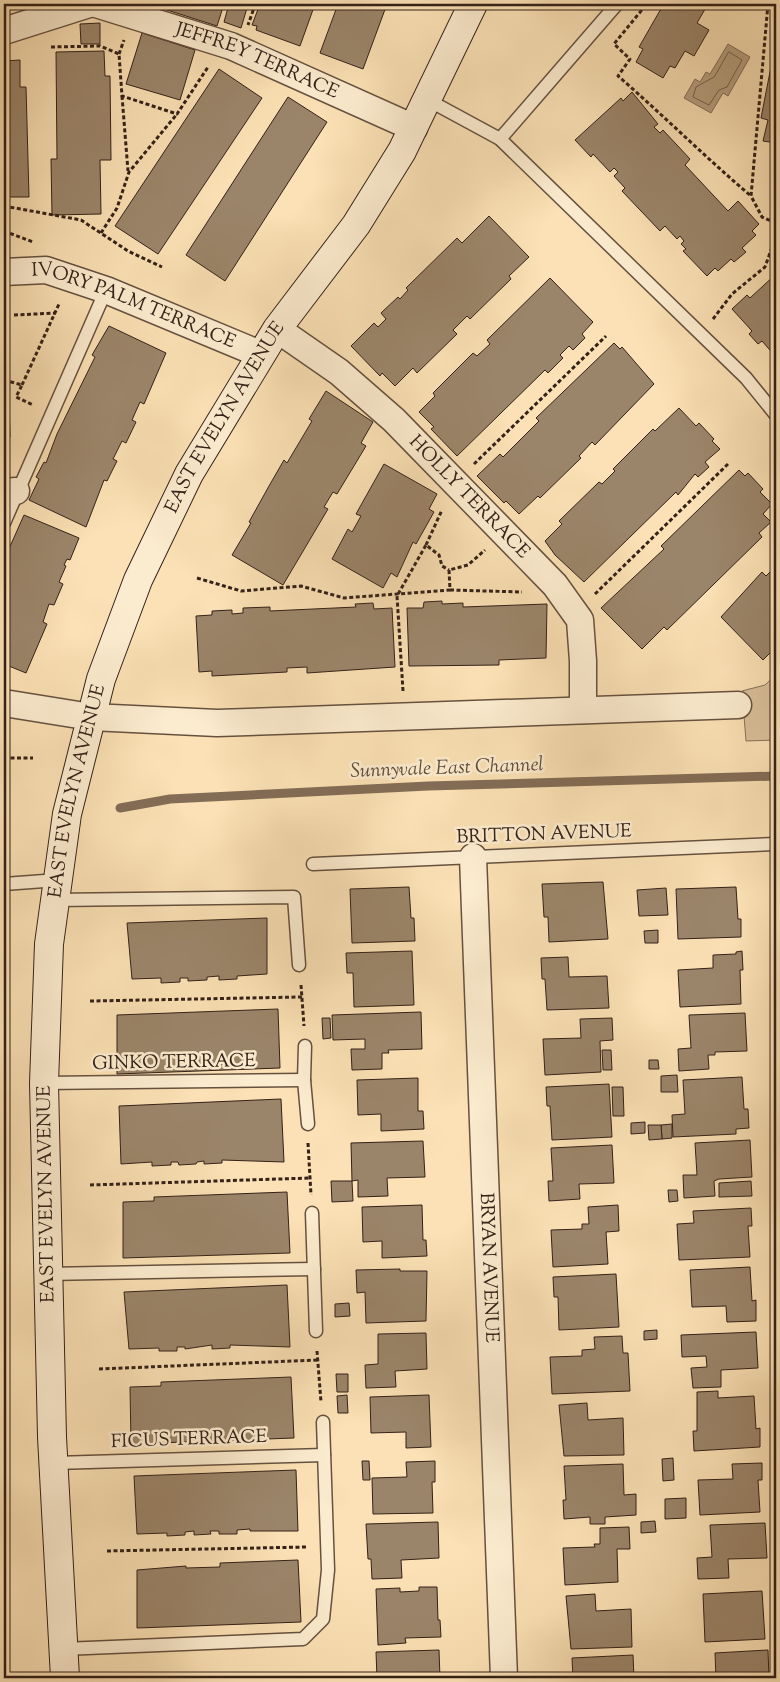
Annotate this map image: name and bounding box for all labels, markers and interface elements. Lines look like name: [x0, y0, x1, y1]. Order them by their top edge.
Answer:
street label: JEFFREY TERRACE: [171, 16, 344, 106]
street label: IVORY PALM TERRACE: [31, 256, 240, 356]
street label: EAST EVELYN AVENUE: [159, 316, 292, 518]
street label: HOLLY TERRACE: [402, 429, 536, 565]
street label: EAST EVELYN AVENUE: [42, 681, 113, 900]
water label: Sunnyvale East Channel: [350, 751, 544, 787]
street label: BRITTON AVENUE: [456, 818, 633, 852]
street label: GINKO TERRACE: [92, 1048, 257, 1078]
street label: EAST EVELYN AVENUE: [32, 1085, 62, 1303]
street label: BRYAN AVENUE: [472, 1192, 505, 1344]
street label: FICUS TERRACE: [110, 1424, 268, 1456]

